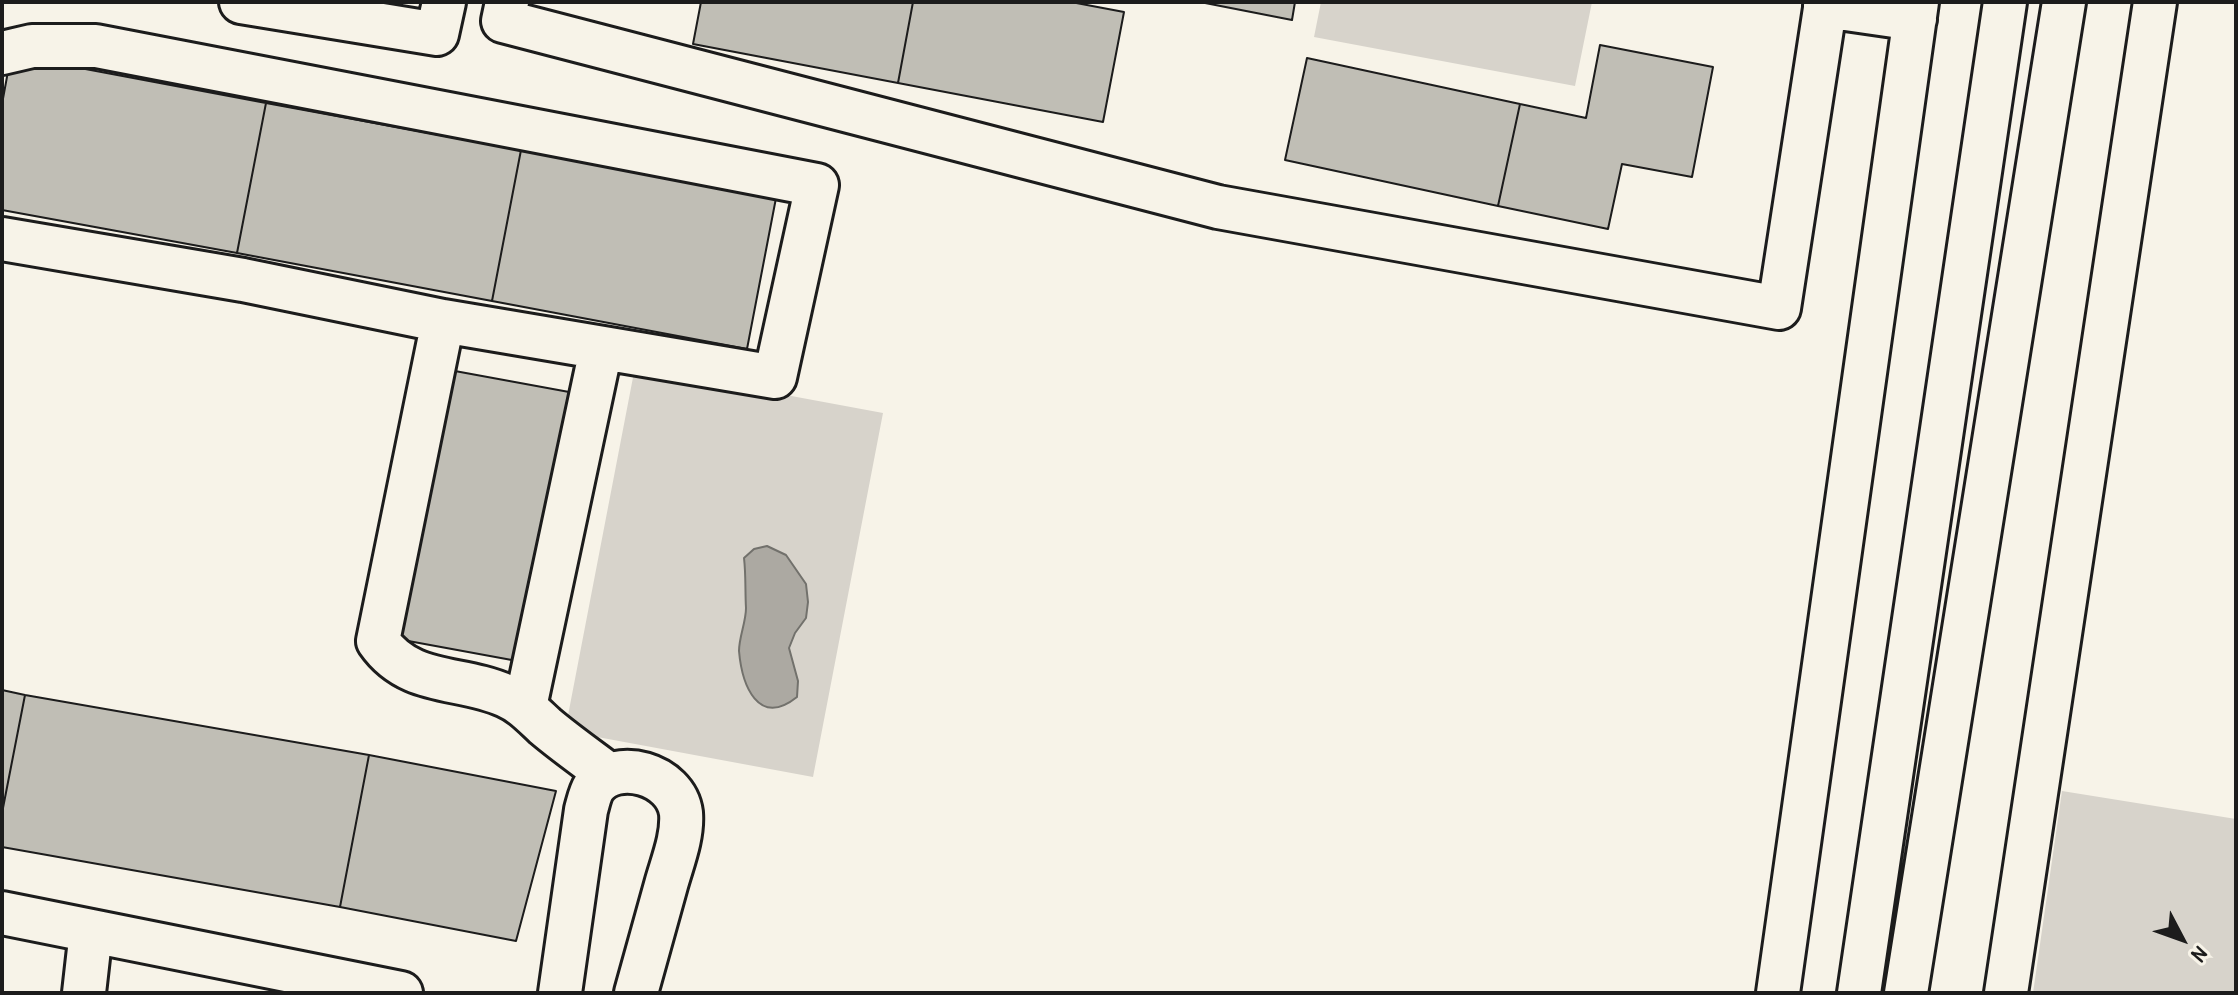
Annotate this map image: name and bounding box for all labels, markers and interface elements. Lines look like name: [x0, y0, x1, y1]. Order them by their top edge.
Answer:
north arrow: [2142, 899, 2222, 979]
text: N: [2185, 940, 2215, 969]

